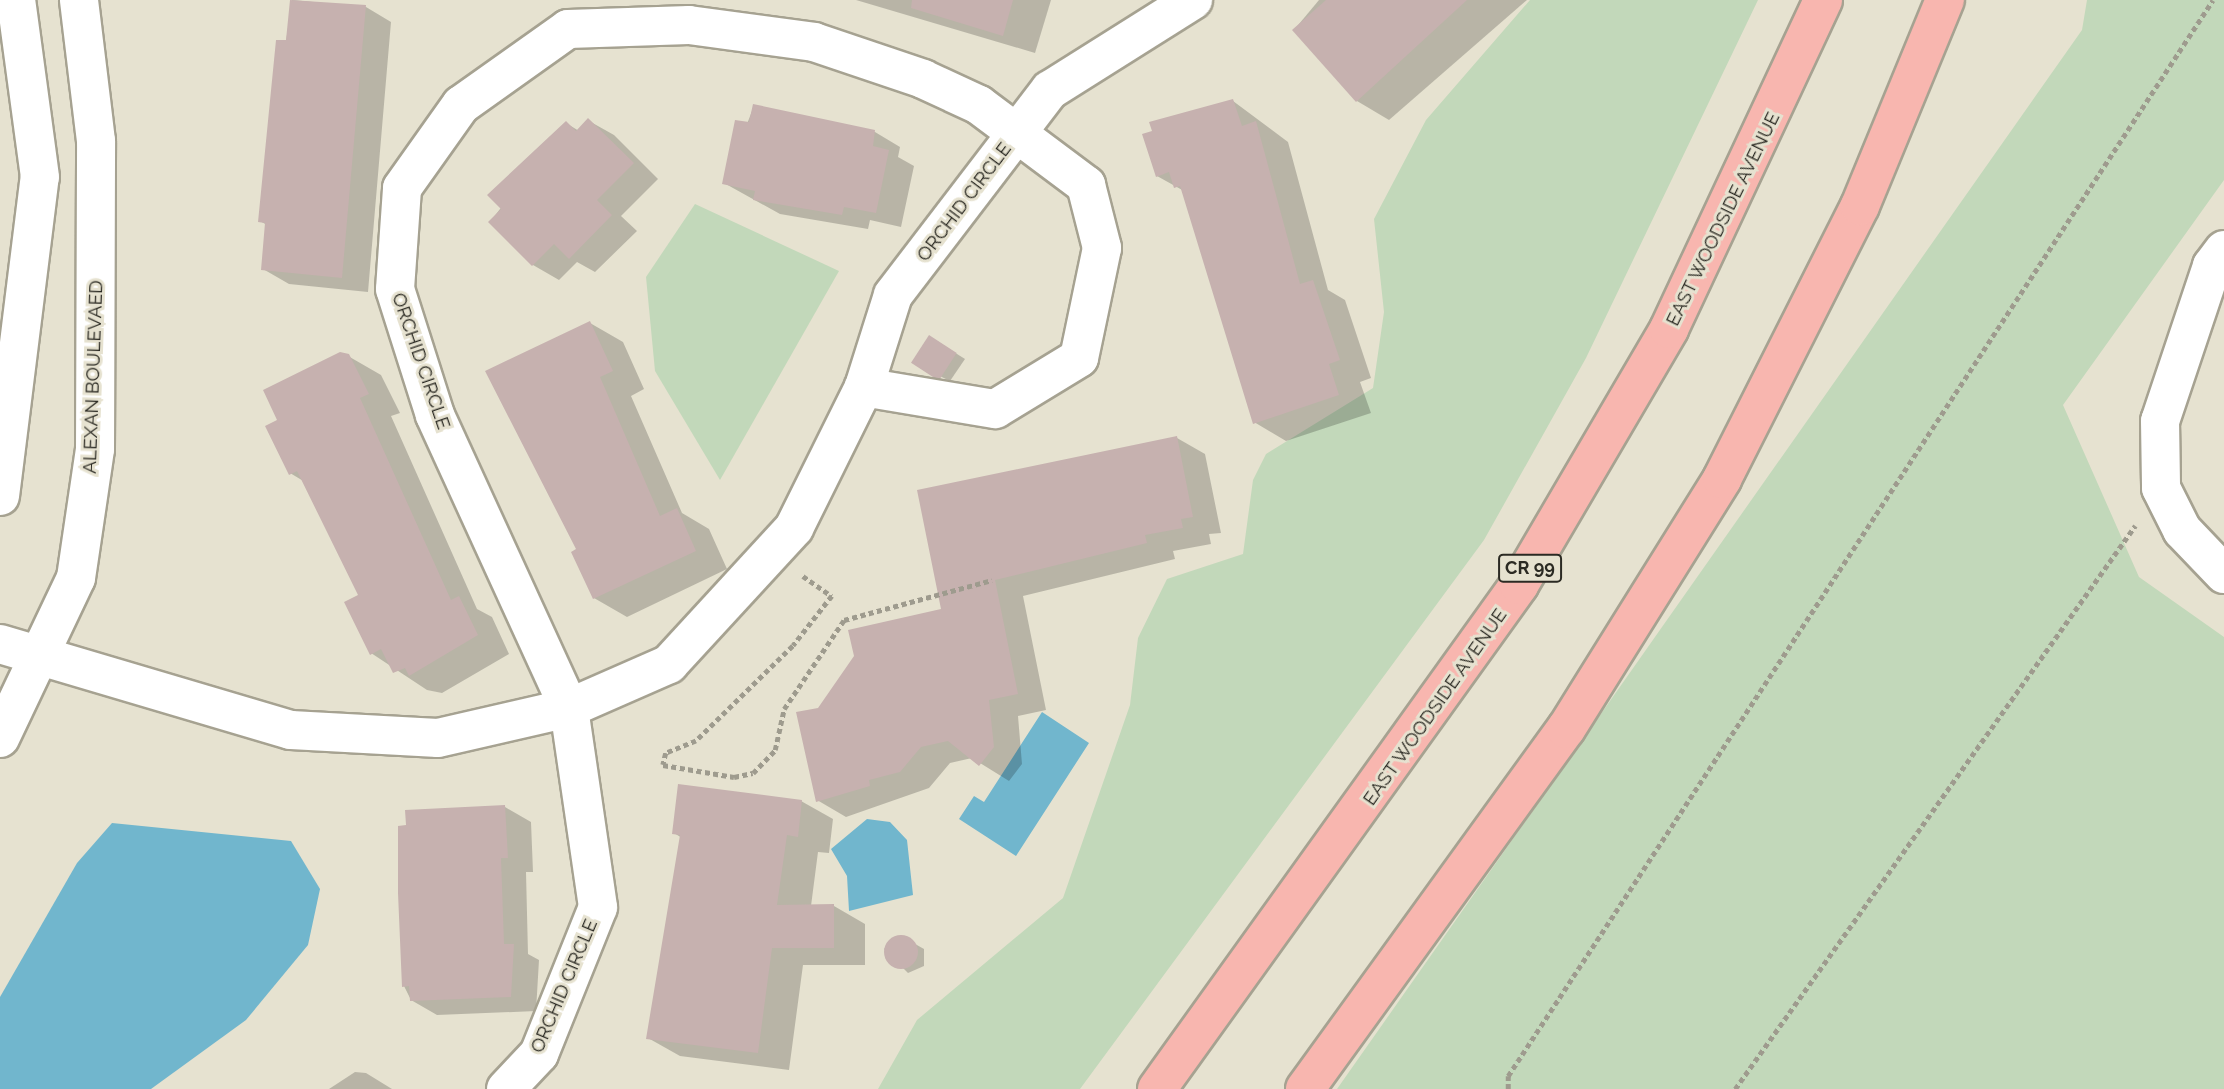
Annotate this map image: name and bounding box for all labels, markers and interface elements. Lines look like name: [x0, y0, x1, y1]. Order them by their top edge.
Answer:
street label: EAST WOODSIDE AVENUE: [1661, 108, 1785, 330]
street label: ORCHID CIRCLE: [912, 138, 1016, 266]
street label: ALEXAN BOULEVAED: [78, 280, 108, 474]
street label: ORCHID CIRCLE: [387, 290, 455, 432]
road number: CR 99: [1497, 554, 1563, 582]
street label: EAST WOODSIDE AVENUE: [1358, 604, 1512, 810]
street label: ORCHID CIRCLE: [526, 916, 602, 1056]

